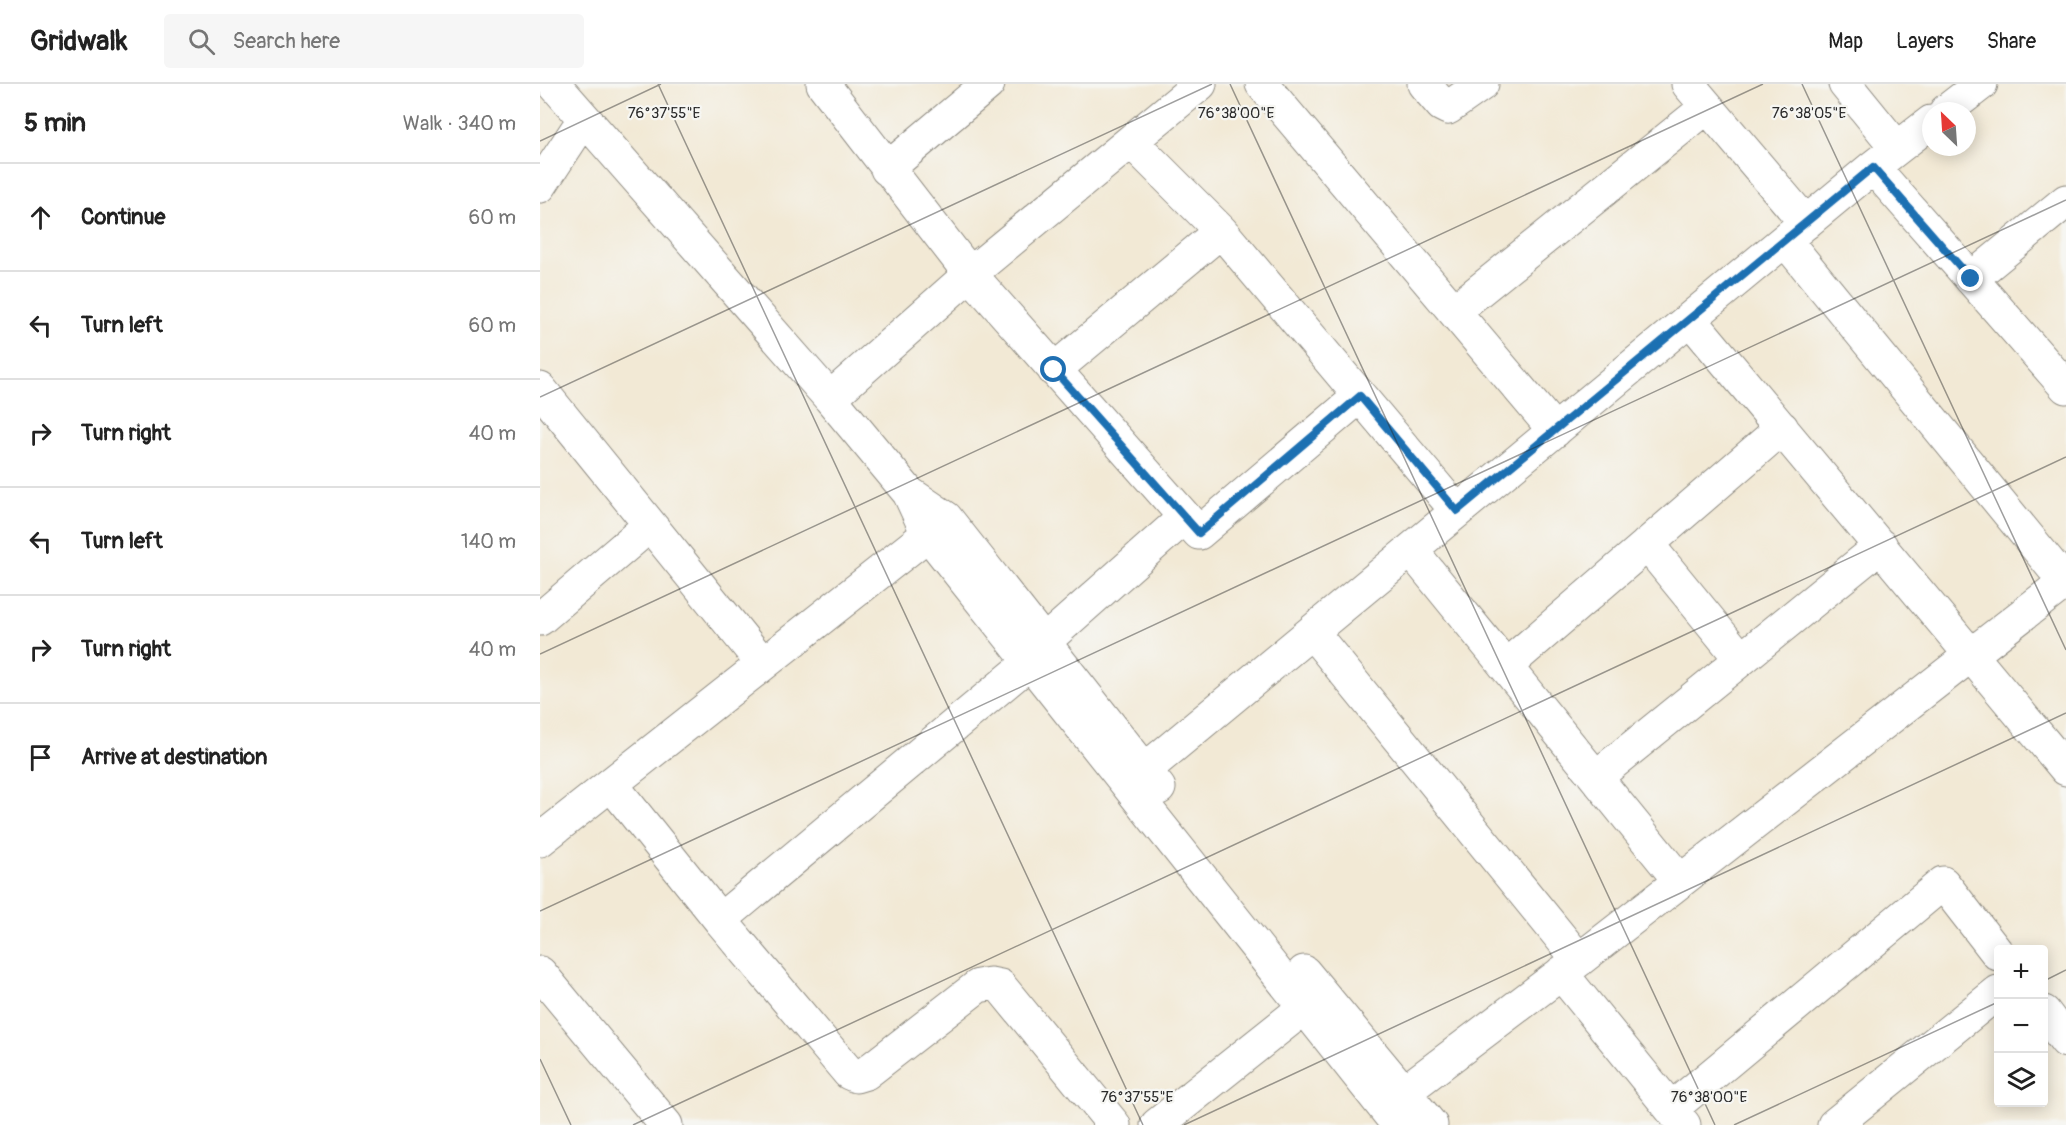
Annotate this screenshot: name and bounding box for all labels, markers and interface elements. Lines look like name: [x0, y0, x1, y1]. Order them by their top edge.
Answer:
search box: [164, 14, 584, 68]
text: Gridwalk: [30, 24, 128, 59]
icon: search: [185, 25, 218, 58]
text: Search here: [233, 27, 340, 55]
text: Map: [1828, 28, 1863, 55]
text: Layers: [1896, 28, 1954, 55]
text: Share: [1987, 28, 2036, 55]
north arrow: [1922, 102, 1976, 156]
text: 76°37'55"E: [628, 104, 701, 123]
text: 76°38'00"E: [1198, 104, 1274, 123]
text: 76°38'05"E: [1772, 104, 1846, 123]
text: 5 min: [24, 107, 86, 139]
text: Walk · 340 m: [403, 111, 516, 136]
icon: ahead: [24, 201, 57, 234]
text: Continue: [81, 203, 165, 231]
text: 60 m: [469, 205, 516, 230]
route end: [1957, 265, 1983, 291]
icon: left: [24, 309, 57, 342]
text: Turn left: [81, 311, 163, 339]
text: 60 m: [469, 313, 516, 338]
route start: [1040, 356, 1066, 382]
icon: right: [24, 417, 57, 450]
text: Turn right: [81, 419, 171, 447]
text: 40 m: [469, 421, 516, 446]
icon: left: [24, 525, 57, 558]
text: Turn left: [81, 527, 163, 555]
text: 140 m: [461, 529, 516, 554]
icon: right: [24, 633, 57, 666]
text: Turn right: [81, 635, 171, 663]
text: 40 m: [469, 637, 516, 662]
icon: arrive: [24, 741, 57, 774]
text: Arrive at destination: [81, 743, 267, 771]
map controls: [1994, 945, 2048, 1107]
button: +: [1994, 945, 2048, 999]
button: −: [1994, 999, 2048, 1053]
button: layers: [1994, 1053, 2048, 1107]
text: 76°37'55"E: [1101, 1088, 1174, 1107]
text: 76°38'00"E: [1671, 1088, 1747, 1107]

